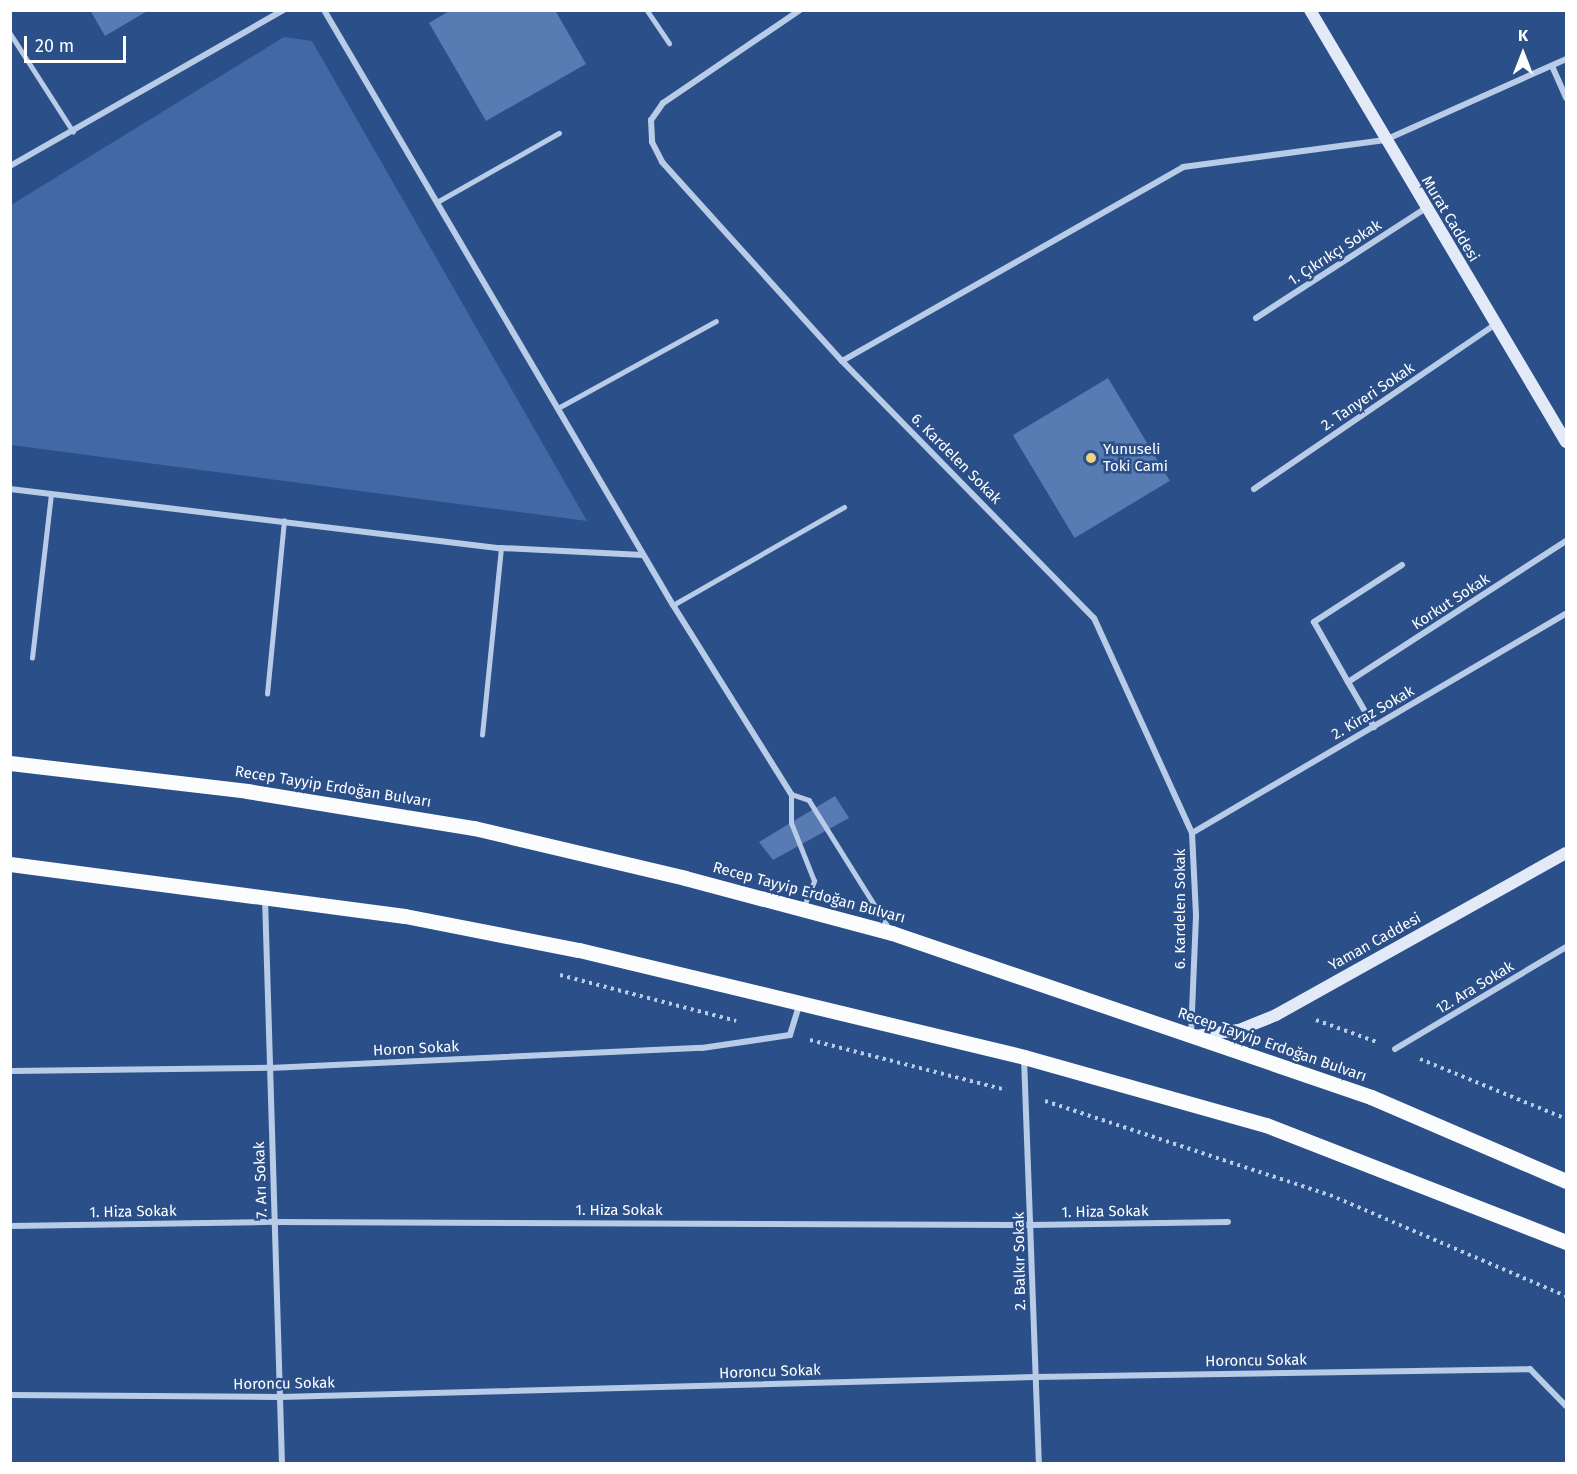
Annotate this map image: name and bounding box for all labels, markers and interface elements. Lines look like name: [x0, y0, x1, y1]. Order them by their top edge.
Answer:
scale bar: [27, 24, 129, 62]
north arrow: [1493, 24, 1553, 84]
text: K: [1518, 26, 1528, 45]
text: 20 m: [35, 35, 74, 57]
street label: Murat Caddesi: [1417, 173, 1483, 265]
street label: 1. Çıkrıkçı Sokak: [1285, 216, 1385, 290]
street label: 2. Tanyeri Sokak: [1318, 359, 1418, 435]
street label: 6. Kardelen Sokak: [907, 410, 1005, 508]
place label: Yunuseli Toki Cami: [1103, 440, 1168, 475]
marker: Yunuseli Toki Cami: [1084, 451, 1098, 465]
street label: Korkut Sokak: [1409, 570, 1493, 634]
street label: 2. Kiraz Sokak: [1329, 682, 1417, 744]
street label: Recep Tayyip Erdoğan Bulvarı: [234, 763, 432, 811]
street label: 6. Kardelen Sokak: [1172, 849, 1190, 969]
street label: Recep Tayyip Erdoğan Bulvarı: [711, 859, 907, 927]
street label: Yaman Caddesi: [1326, 909, 1424, 975]
street label: 12. Ara Sokak: [1433, 958, 1517, 1018]
street label: Recep Tayyip Erdoğan Bulvarı: [1175, 1004, 1369, 1086]
street label: Horon Sokak: [373, 1038, 459, 1060]
street label: 7. Arı Sokak: [251, 1141, 271, 1219]
street label: 1. Hiza Sokak: [89, 1202, 177, 1222]
street label: 1. Hiza Sokak: [575, 1202, 663, 1220]
street label: 1. Hiza Sokak: [1061, 1202, 1149, 1222]
street label: 2. Balkır Sokak: [1010, 1212, 1030, 1310]
street label: Horoncu Sokak: [1205, 1351, 1307, 1371]
street label: Horoncu Sokak: [719, 1361, 821, 1383]
street label: Horoncu Sokak: [233, 1374, 335, 1394]

